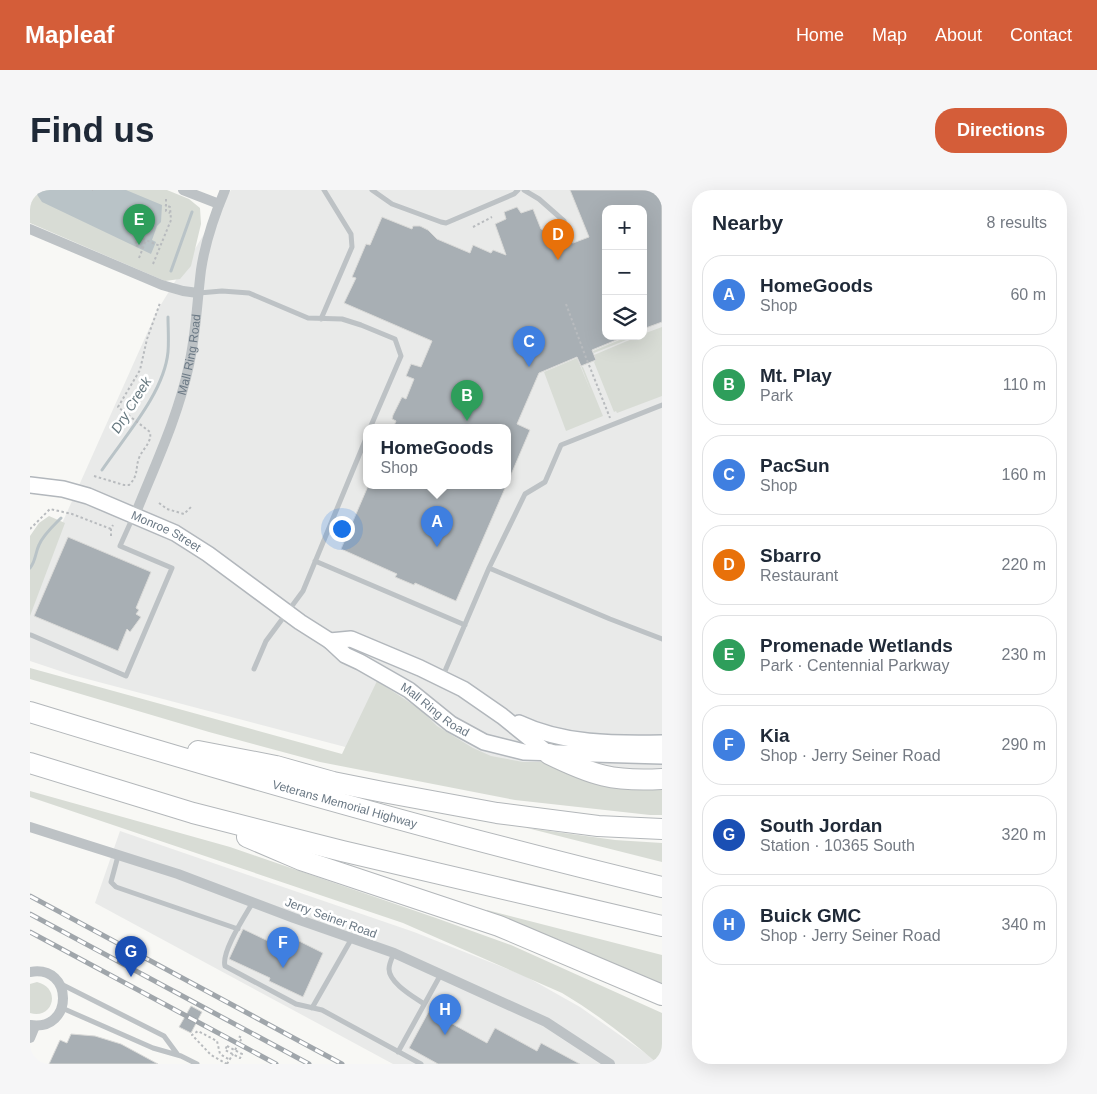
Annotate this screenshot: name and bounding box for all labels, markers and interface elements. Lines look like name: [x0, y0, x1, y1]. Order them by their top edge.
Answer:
text: Mapleaf: [25, 21, 114, 48]
text: Home: [796, 25, 844, 45]
text: Map: [872, 25, 907, 45]
text: About: [935, 25, 982, 45]
text: Contact: [1010, 25, 1072, 45]
button: Directions: [935, 108, 1067, 153]
text: Find us: [30, 110, 154, 149]
pin: E: [123, 204, 155, 245]
map controls: [602, 205, 647, 340]
button: +: [602, 205, 647, 250]
text: Nearby: [712, 211, 783, 234]
text: 8 results: [987, 214, 1047, 231]
pin: D: [542, 219, 574, 260]
button: −: [602, 250, 647, 295]
text: HomeGoods: [760, 275, 873, 296]
text: A: [723, 286, 735, 303]
text: 60 m: [1010, 286, 1046, 303]
button: layers: [602, 295, 647, 340]
text: Shop: [760, 297, 797, 314]
street label: Mall Ring Road: [175, 313, 203, 397]
pin: C: [513, 326, 545, 367]
text: Mt. Play: [760, 365, 832, 386]
water label: Dry Creek: [108, 373, 155, 436]
text: B: [723, 376, 735, 393]
text: 110 m: [1003, 376, 1046, 393]
pin: B: [451, 380, 483, 421]
text: Park: [760, 387, 793, 404]
popup: [363, 424, 511, 489]
text: HomeGoods: [381, 437, 493, 458]
text: PacSun: [760, 455, 830, 476]
text: Shop: [381, 459, 418, 476]
text: C: [723, 466, 735, 483]
text: 160 m: [1002, 466, 1046, 483]
text: Shop: [760, 477, 797, 494]
pin: A: [421, 506, 453, 547]
street label: Monroe Street: [129, 508, 204, 555]
your location: [329, 516, 355, 542]
text: Sbarro: [760, 545, 821, 566]
text: D: [723, 556, 735, 573]
text: 220 m: [1002, 556, 1046, 573]
text: Restaurant: [760, 567, 838, 584]
text: Promenade Wetlands: [760, 635, 953, 656]
text: E: [724, 646, 734, 663]
text: 230 m: [1002, 646, 1046, 663]
text: Park · Centennial Parkway: [760, 657, 949, 674]
street label: Mall Ring Road: [398, 680, 472, 740]
text: Kia: [760, 725, 790, 746]
text: F: [724, 736, 734, 753]
text: 290 m: [1002, 736, 1046, 753]
text: Shop · Jerry Seiner Road: [760, 747, 941, 764]
street label: Veterans Memorial Highway: [271, 777, 419, 831]
text: South Jordan: [760, 815, 882, 836]
text: G: [723, 826, 735, 843]
text: 320 m: [1002, 826, 1046, 843]
text: Station · 10365 South: [760, 837, 915, 854]
street label: Jerry Seiner Road: [283, 895, 379, 941]
text: Buick GMC: [760, 905, 861, 926]
text: H: [723, 916, 735, 933]
text: 340 m: [1002, 916, 1046, 933]
pin: F: [267, 927, 299, 968]
text: Shop · Jerry Seiner Road: [760, 927, 941, 944]
pin: G: [115, 936, 147, 977]
pin: H: [429, 994, 461, 1035]

